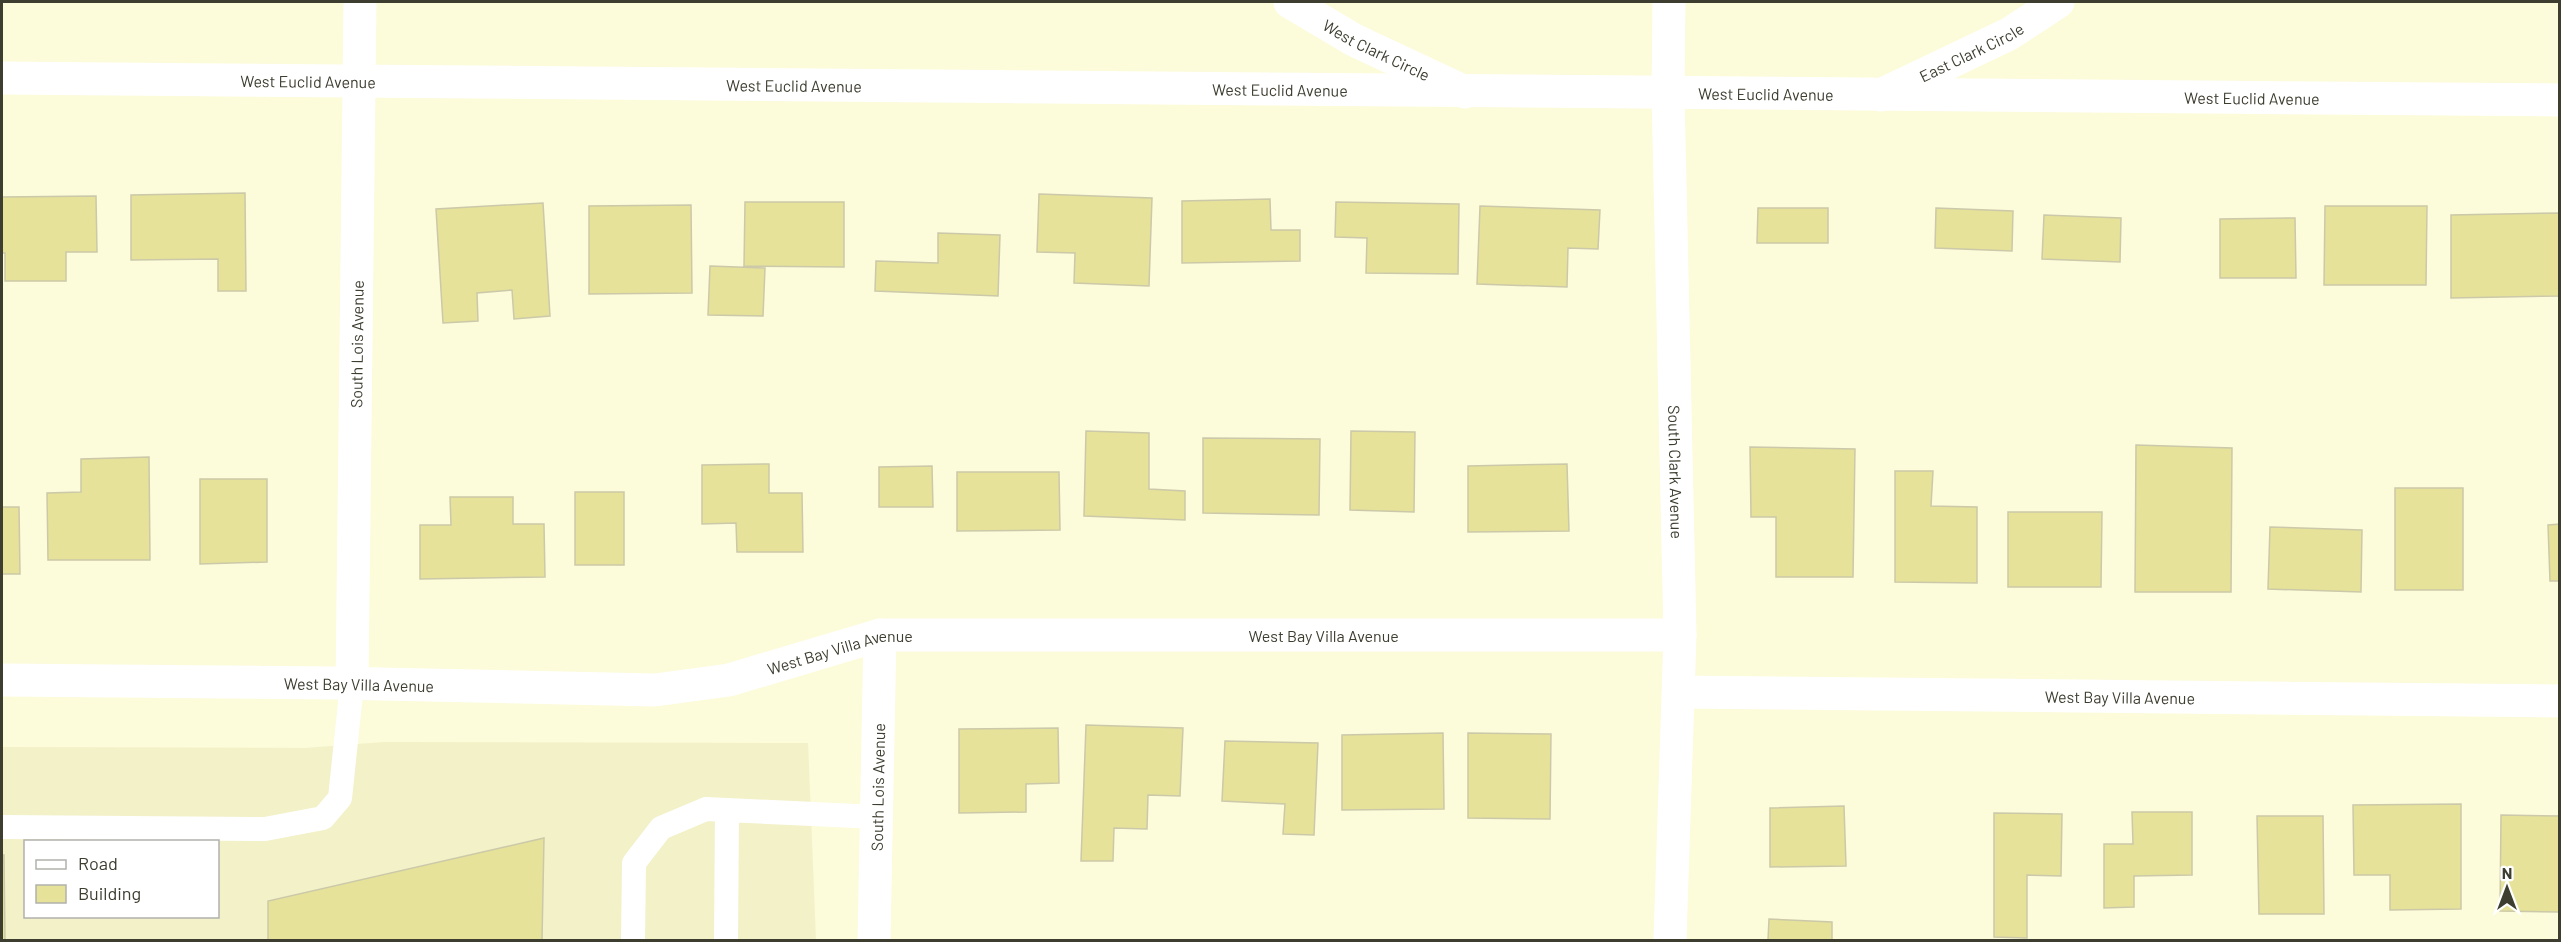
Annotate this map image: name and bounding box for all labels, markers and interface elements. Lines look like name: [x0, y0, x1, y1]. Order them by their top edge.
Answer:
street label: West Clark Circle: [1320, 14, 1433, 84]
street label: East Clark Circle: [1916, 18, 2027, 85]
street label: West Euclid Avenue: [240, 71, 376, 91]
street label: West Euclid Avenue: [726, 75, 862, 95]
street label: West Euclid Avenue: [1212, 79, 1348, 99]
street label: West Euclid Avenue: [1698, 83, 1834, 103]
street label: West Euclid Avenue: [2184, 87, 2320, 107]
street label: South Lois Avenue: [346, 280, 366, 408]
street label: South Clark Avenue: [1665, 405, 1687, 539]
street label: West Bay Villa Avenue: [765, 626, 913, 678]
street label: West Bay Villa Avenue: [1249, 626, 1399, 645]
street label: West Bay Villa Avenue: [284, 673, 434, 695]
street label: West Bay Villa Avenue: [2045, 686, 2195, 707]
street label: South Lois Avenue: [866, 723, 888, 851]
legend: [24, 840, 219, 918]
text: Road: [78, 852, 118, 874]
north arrow: [2477, 858, 2537, 918]
text: N: [2502, 863, 2512, 882]
text: Building: [78, 882, 141, 904]

